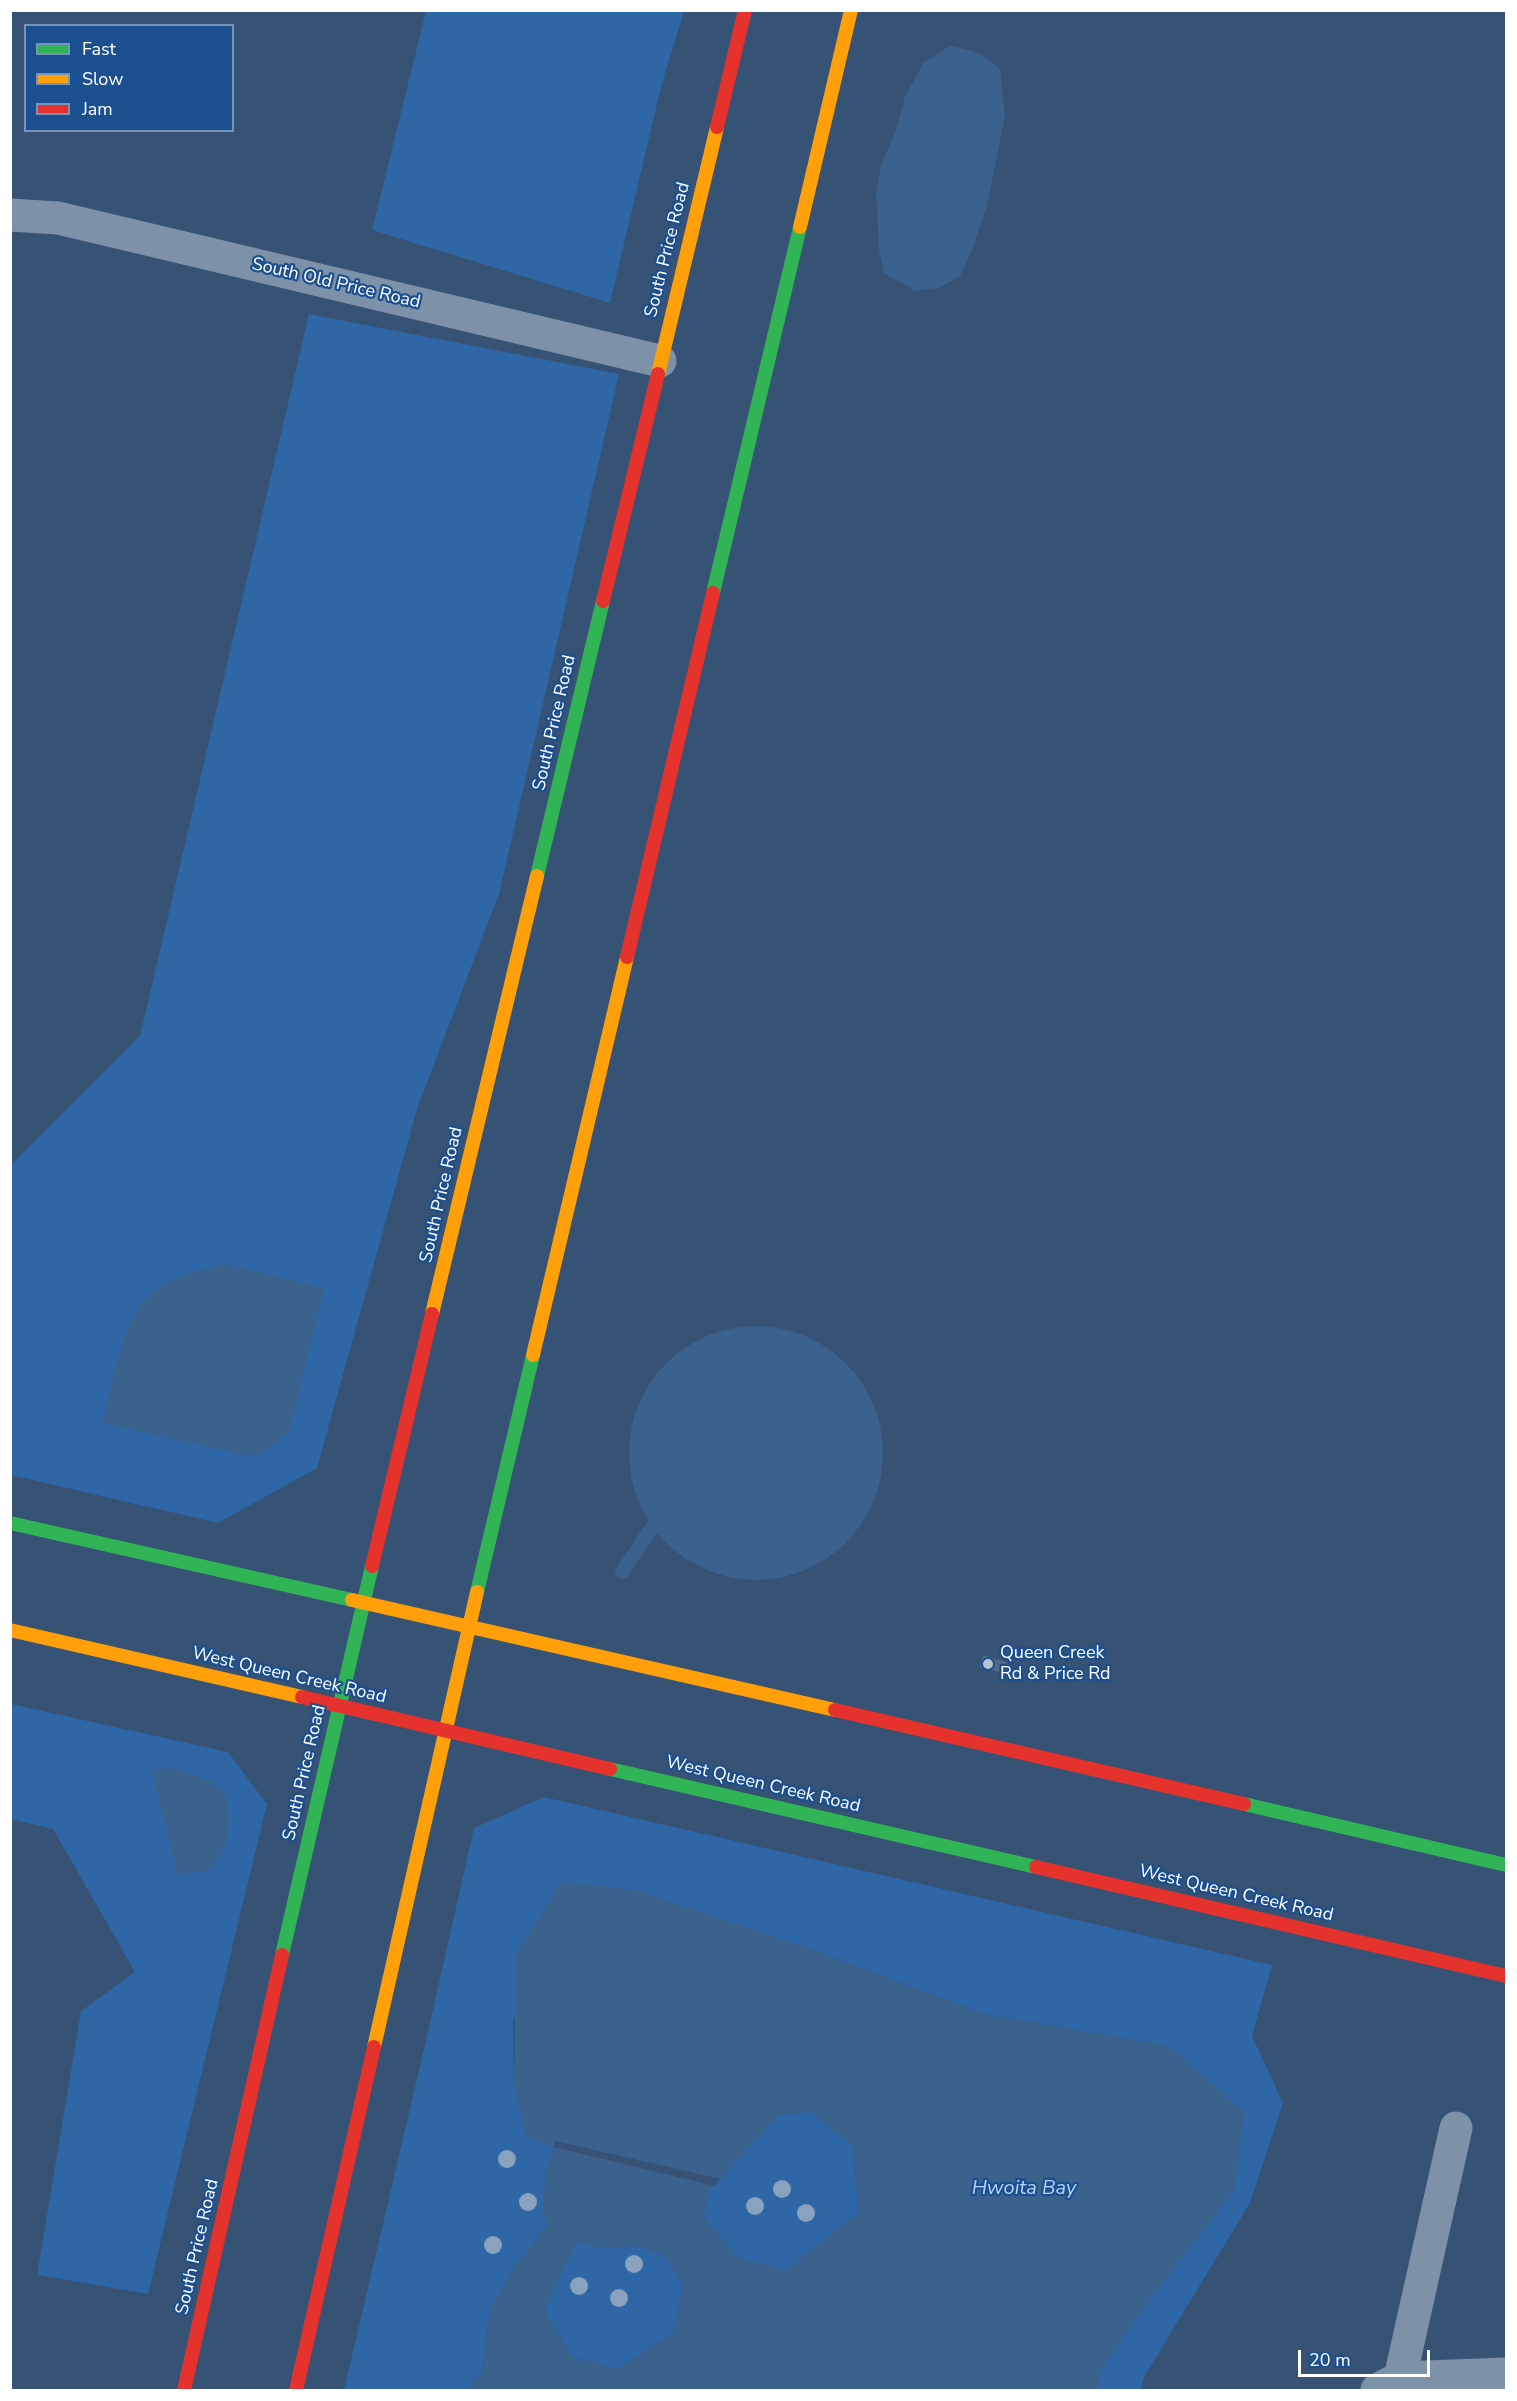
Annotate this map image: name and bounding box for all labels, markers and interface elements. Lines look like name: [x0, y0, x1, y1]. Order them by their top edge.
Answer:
legend: [24, 24, 234, 132]
text: Fast: [82, 37, 116, 61]
text: Slow: [82, 67, 123, 91]
text: Jam: [82, 97, 113, 121]
street label: South Price Road: [641, 180, 695, 320]
street label: South Old Price Road: [250, 254, 422, 314]
street label: South Price Road: [529, 653, 581, 793]
street label: South Price Road: [416, 1125, 468, 1265]
street label: West Queen Creek Road: [190, 1643, 388, 1709]
place label: Queen Creek Rd & Price Rd: [1000, 1643, 1111, 1686]
marker: Queen Creek Rd & Price Rd: [981, 1657, 995, 1671]
street label: South Price Road: [279, 1703, 331, 1843]
street label: West Queen Creek Road: [664, 1752, 862, 1818]
street label: West Queen Creek Road: [1137, 1861, 1335, 1927]
street label: South Price Road: [172, 2177, 224, 2317]
water label: Hwoita Bay: [972, 2177, 1076, 2201]
scale bar: [1301, 2338, 1433, 2376]
text: 20 m: [1309, 2348, 1351, 2372]

